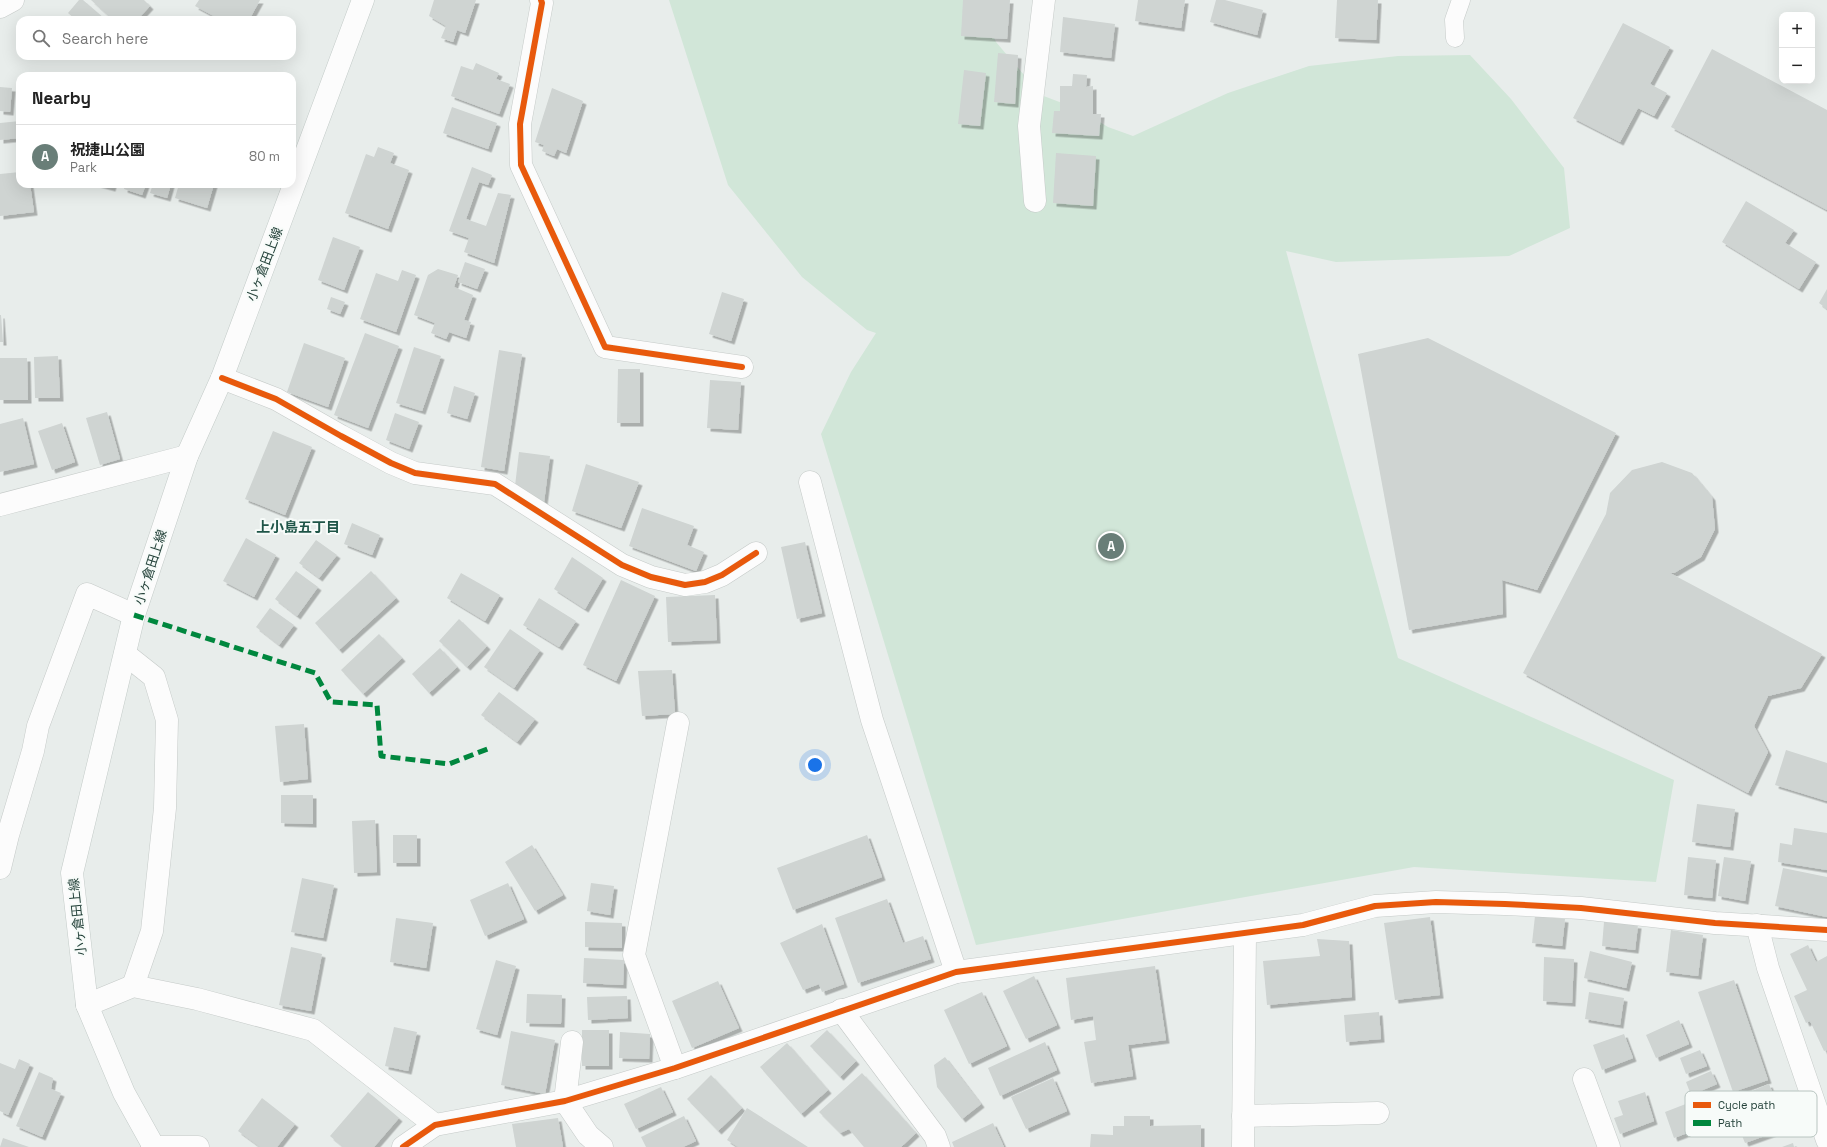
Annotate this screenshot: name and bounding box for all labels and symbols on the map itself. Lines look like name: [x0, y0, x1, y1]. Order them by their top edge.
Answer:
street label: 小ヶ倉田上線: [243, 225, 286, 304]
district label: 上小島五丁目: [256, 518, 340, 536]
street label: 小ヶ倉田上線: [130, 527, 171, 607]
pin: A: [1098, 531, 1124, 561]
your location: [805, 755, 825, 775]
street label: 小ヶ倉田上線: [65, 877, 90, 957]
legend: [1685, 1091, 1817, 1137]
text: Cycle path: [1718, 1098, 1775, 1112]
text: Path: [1718, 1116, 1742, 1130]

